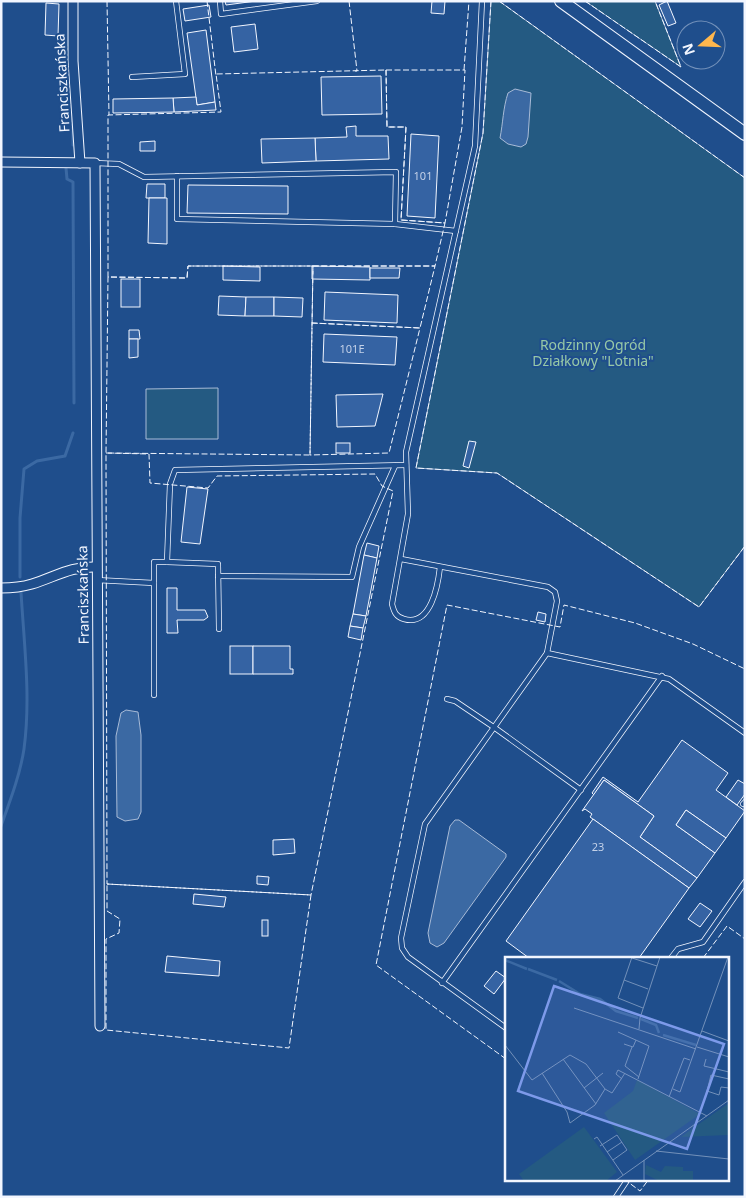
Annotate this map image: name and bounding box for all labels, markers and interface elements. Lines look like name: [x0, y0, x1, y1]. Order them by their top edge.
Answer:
north arrow: [676, 20, 726, 70]
street label: Franciszkańska: [49, 33, 74, 133]
text: N: [677, 41, 699, 58]
house number: 101: [414, 168, 432, 183]
park label: Rodzinny Ogród Działkowy "Lotnia": [532, 335, 654, 370]
house number: 101E: [340, 341, 365, 356]
street label: Franciszkańska: [72, 545, 93, 645]
house number: 23: [592, 839, 604, 854]
inset map: [505, 957, 728, 1180]

